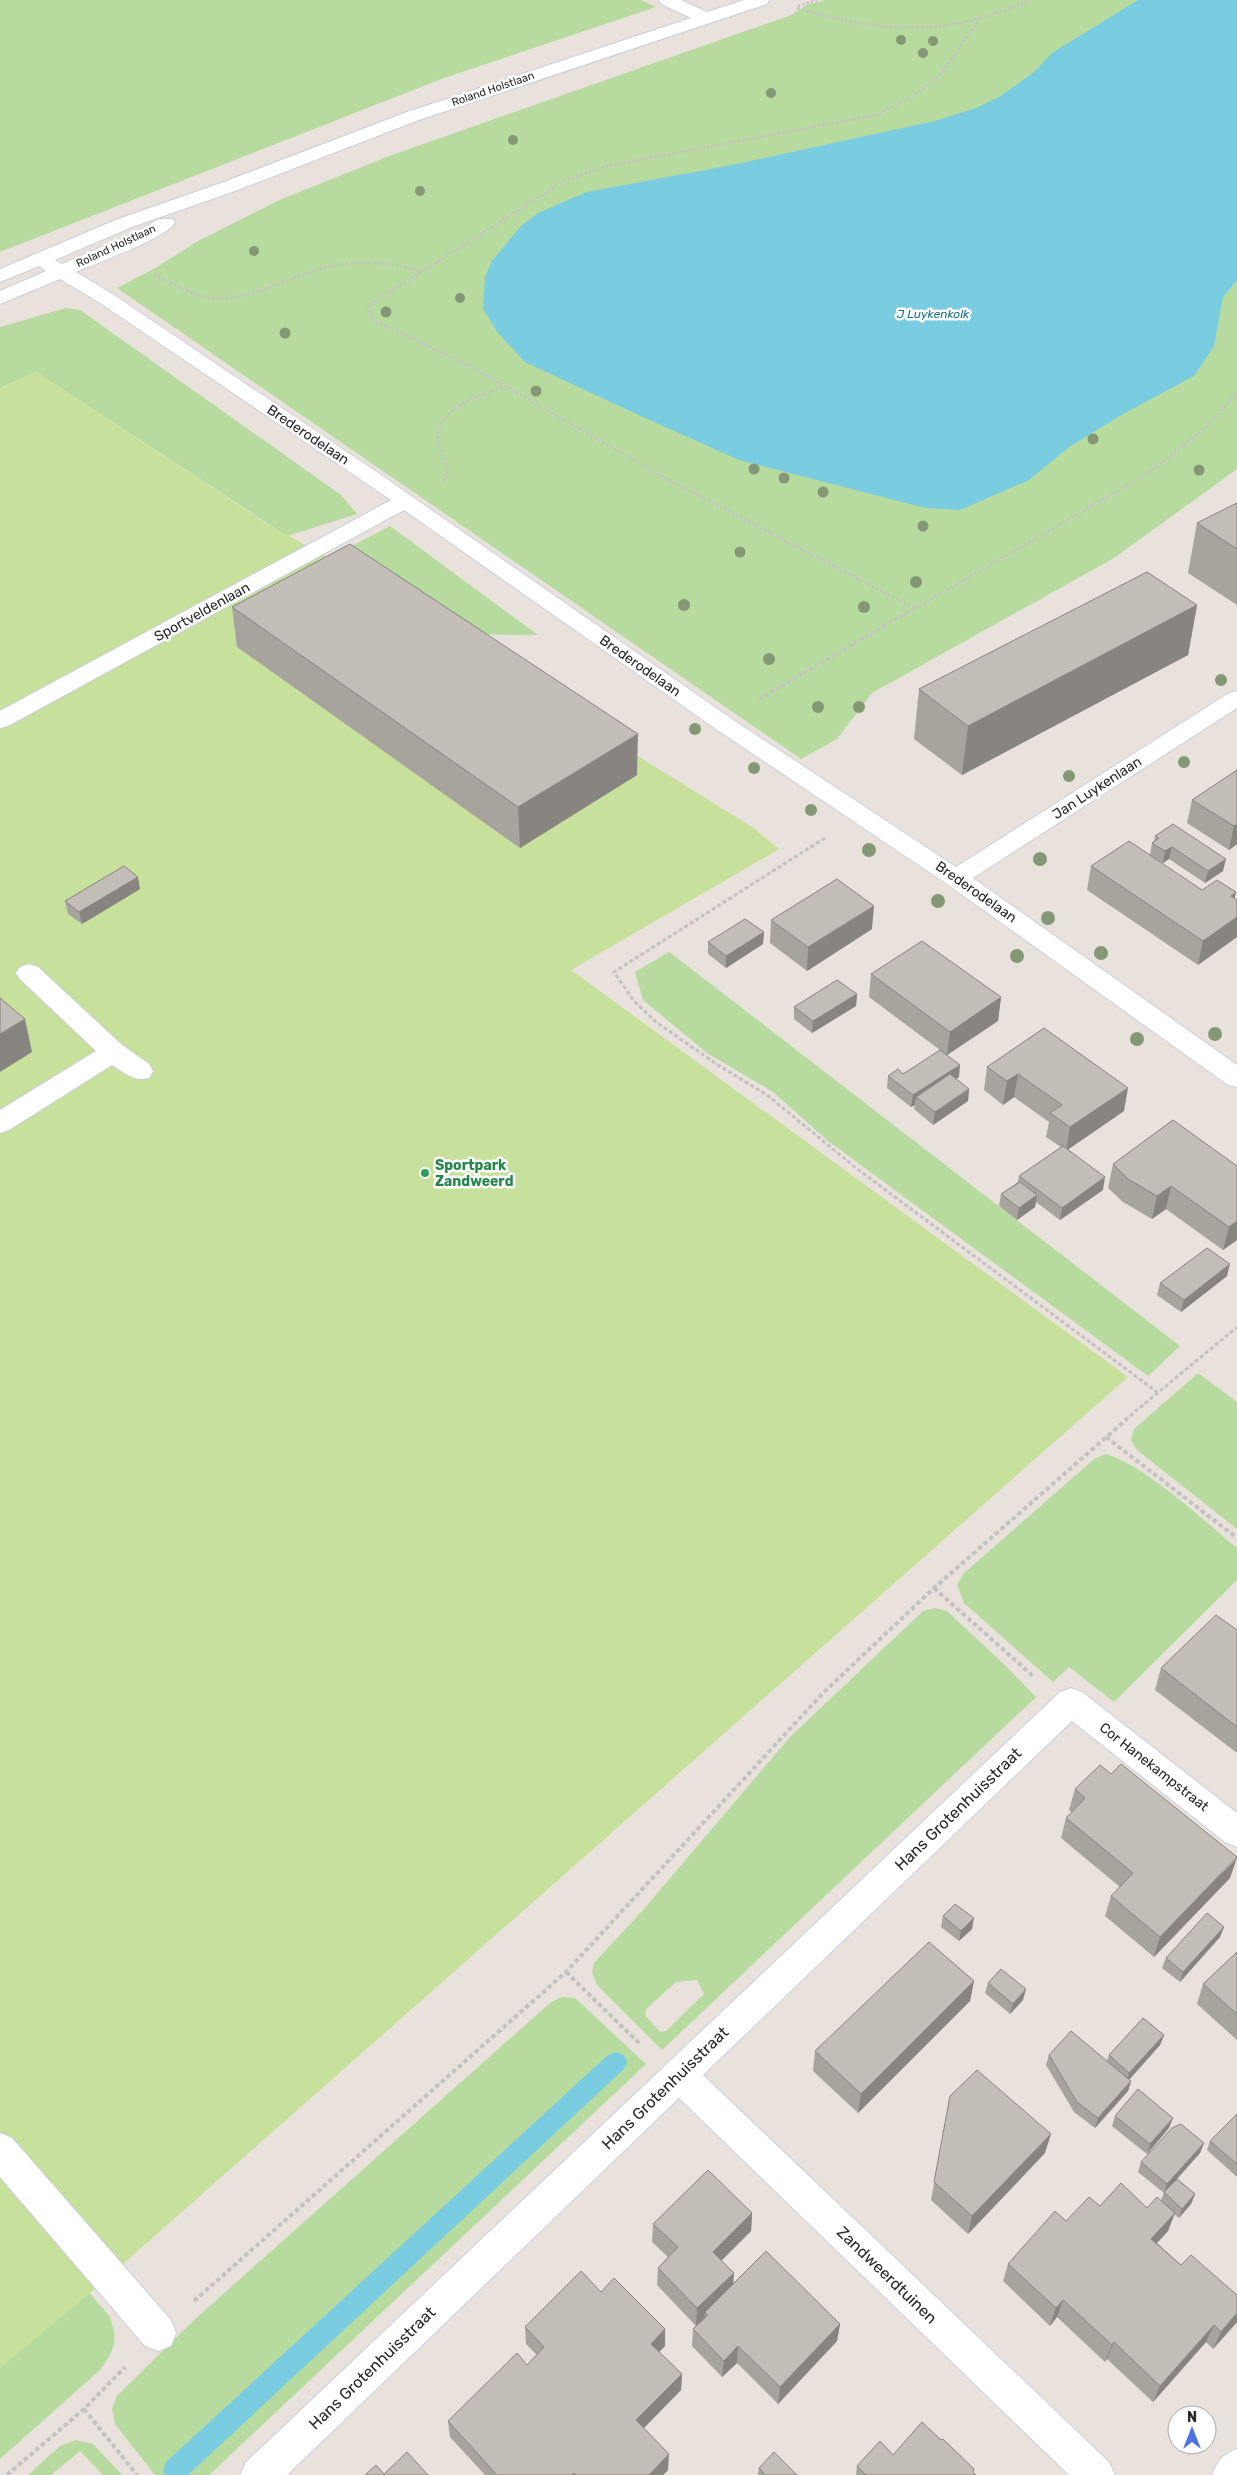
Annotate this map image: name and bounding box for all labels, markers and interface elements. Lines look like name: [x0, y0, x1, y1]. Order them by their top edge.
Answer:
street label: Roland Holstlaan: [450, 69, 536, 109]
street label: Roland Holstlaan: [74, 222, 158, 270]
water label: J Luykenkolk: [897, 307, 970, 321]
street label: Brederodelaan: [264, 401, 352, 469]
street label: Sportveldenlaan: [151, 579, 253, 645]
street label: Brederodelaan: [596, 632, 684, 700]
street label: Jan Luykenlaan: [1049, 753, 1145, 823]
street label: Brederodelaan: [932, 858, 1020, 926]
place label: Sportpark Zandweerd: [435, 1157, 514, 1190]
marker: Sportpark Zandweerd: [419, 1167, 431, 1179]
street label: Cor Hanekampstraat: [1096, 1719, 1212, 1815]
street label: Hans Grotenhuisstraat: [891, 1744, 1025, 1874]
street label: Hans Grotenhuisstraat: [598, 2023, 732, 2153]
street label: Zandweerdtuinen: [833, 2222, 941, 2328]
street label: Hans Grotenhuisstraat: [305, 2303, 439, 2433]
north arrow: [1167, 2405, 1217, 2455]
text: N: [1187, 2409, 1197, 2426]

